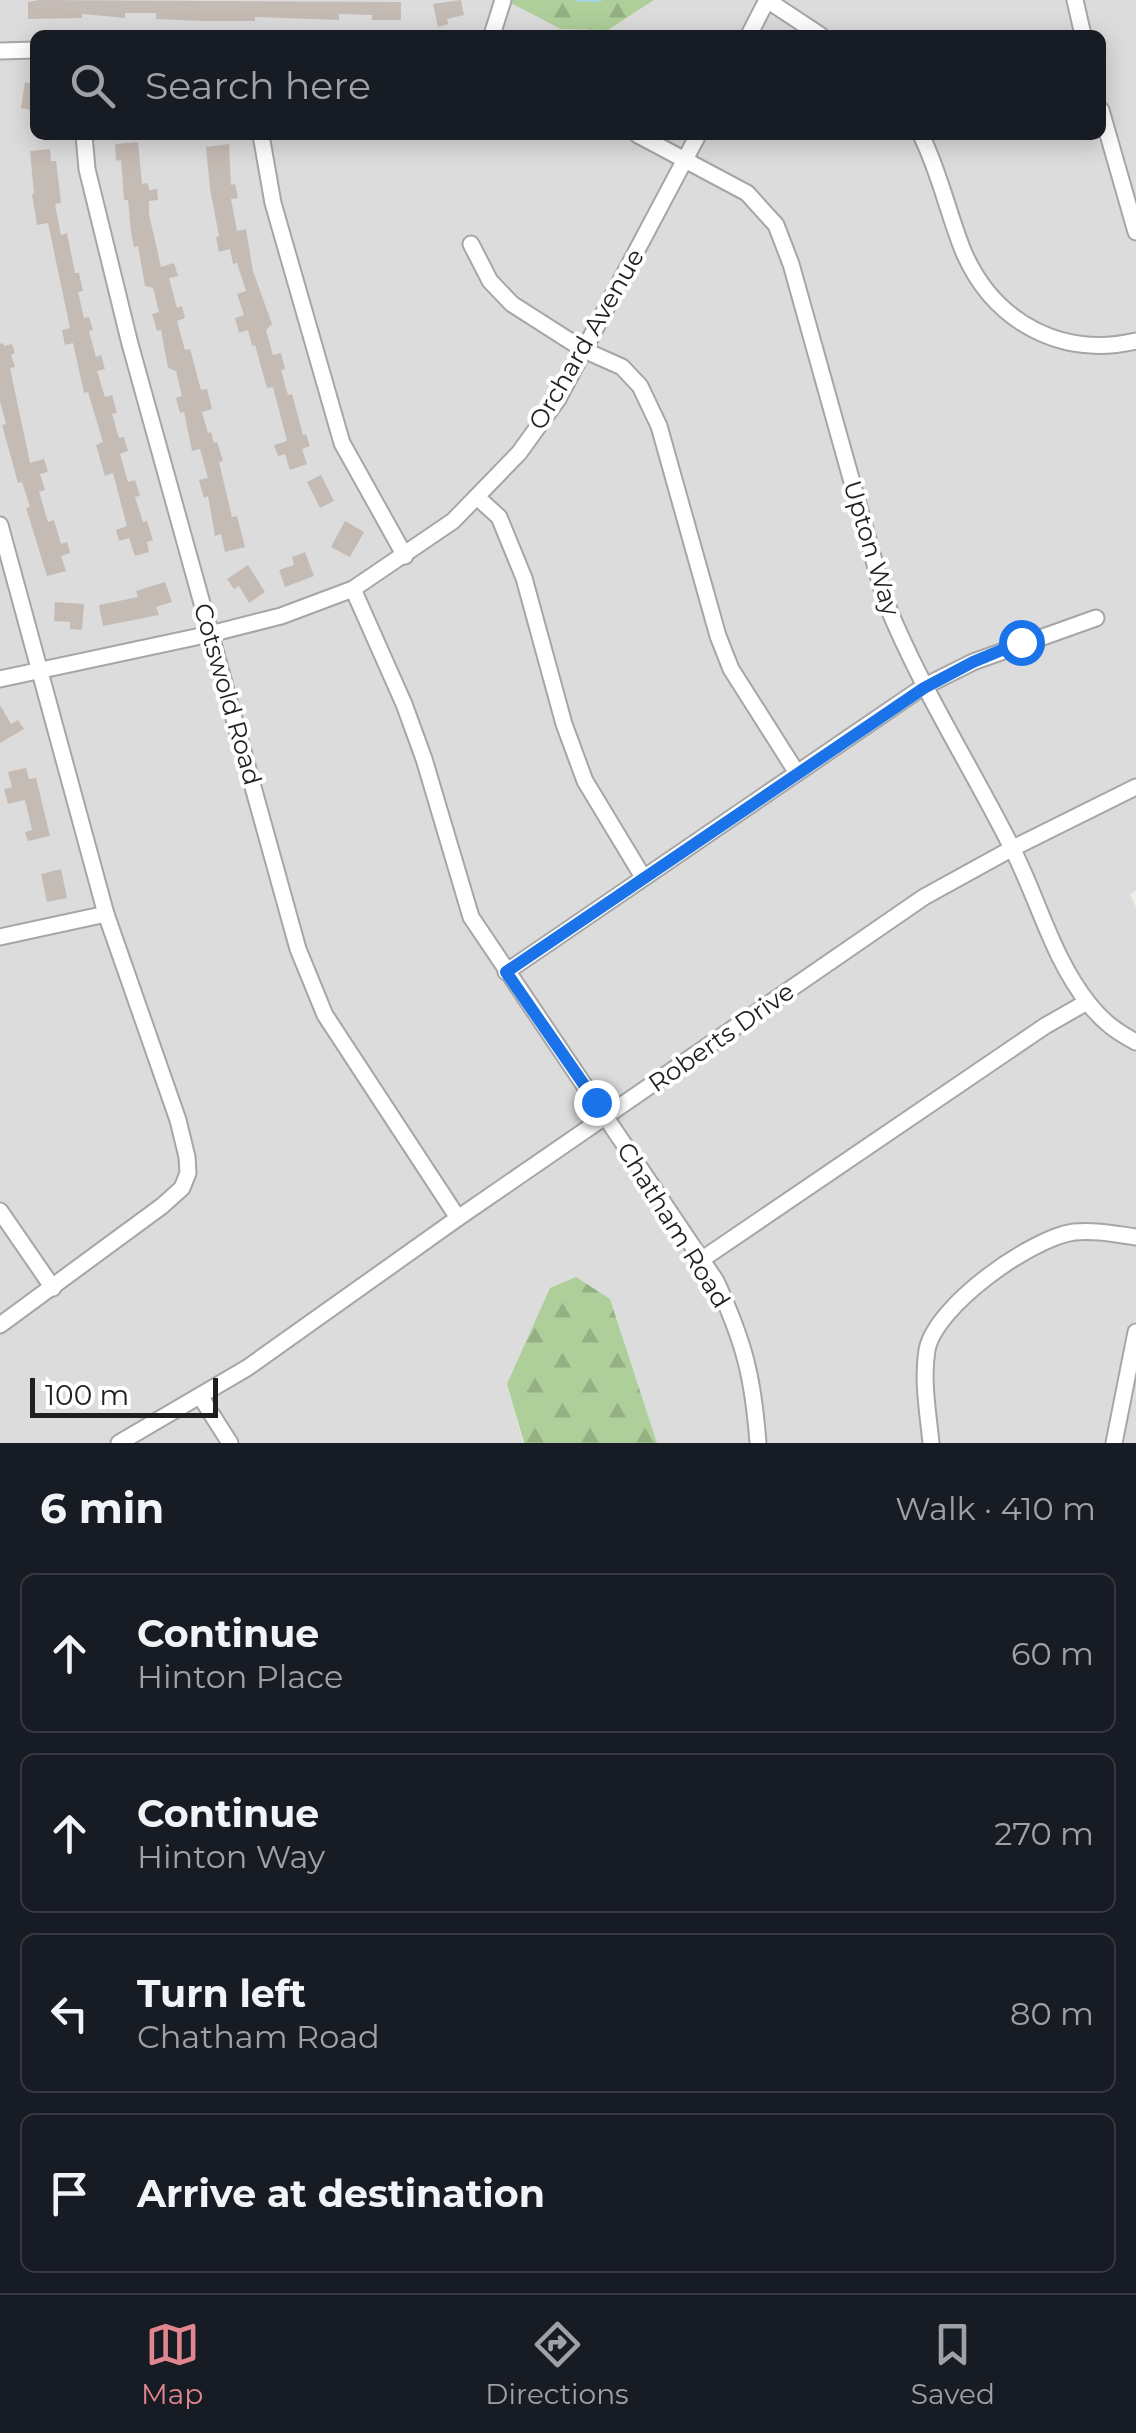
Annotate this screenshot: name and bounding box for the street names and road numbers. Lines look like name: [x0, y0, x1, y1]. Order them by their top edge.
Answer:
street label: Orchard Avenue: [522, 243, 650, 435]
street label: Upton Way: [837, 477, 907, 620]
street label: Cotswold Road: [188, 600, 268, 788]
street label: Roberts Drive: [643, 976, 799, 1098]
street label: Chatham Road: [611, 1137, 737, 1313]

